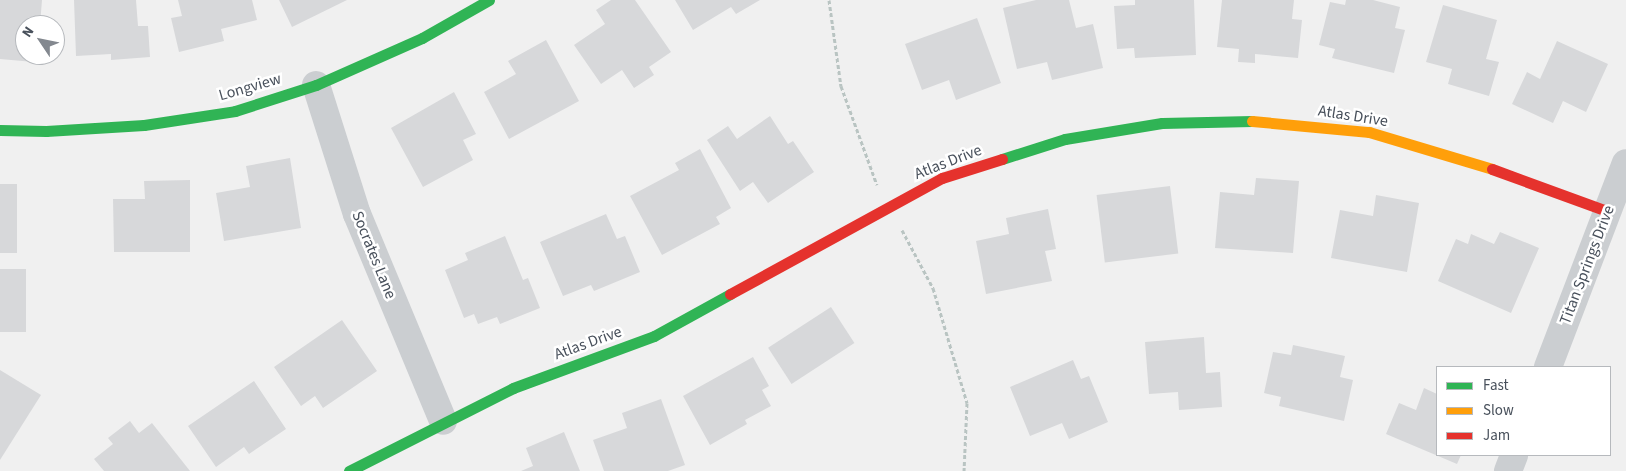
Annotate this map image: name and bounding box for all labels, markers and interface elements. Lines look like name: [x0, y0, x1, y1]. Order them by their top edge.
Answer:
north arrow: [15, 15, 65, 65]
text: N: [17, 23, 39, 42]
street label: Longview: [217, 69, 283, 105]
street label: Atlas Drive: [1317, 101, 1389, 131]
street label: Atlas Drive: [912, 140, 984, 184]
street label: Titan Springs Drive: [1555, 203, 1619, 327]
street label: Socrates Lane: [348, 208, 400, 302]
street label: Atlas Drive: [552, 322, 624, 364]
legend: [1436, 366, 1611, 456]
text: Fast: [1483, 375, 1509, 396]
text: Slow: [1483, 400, 1514, 421]
text: Jam: [1483, 425, 1510, 446]

